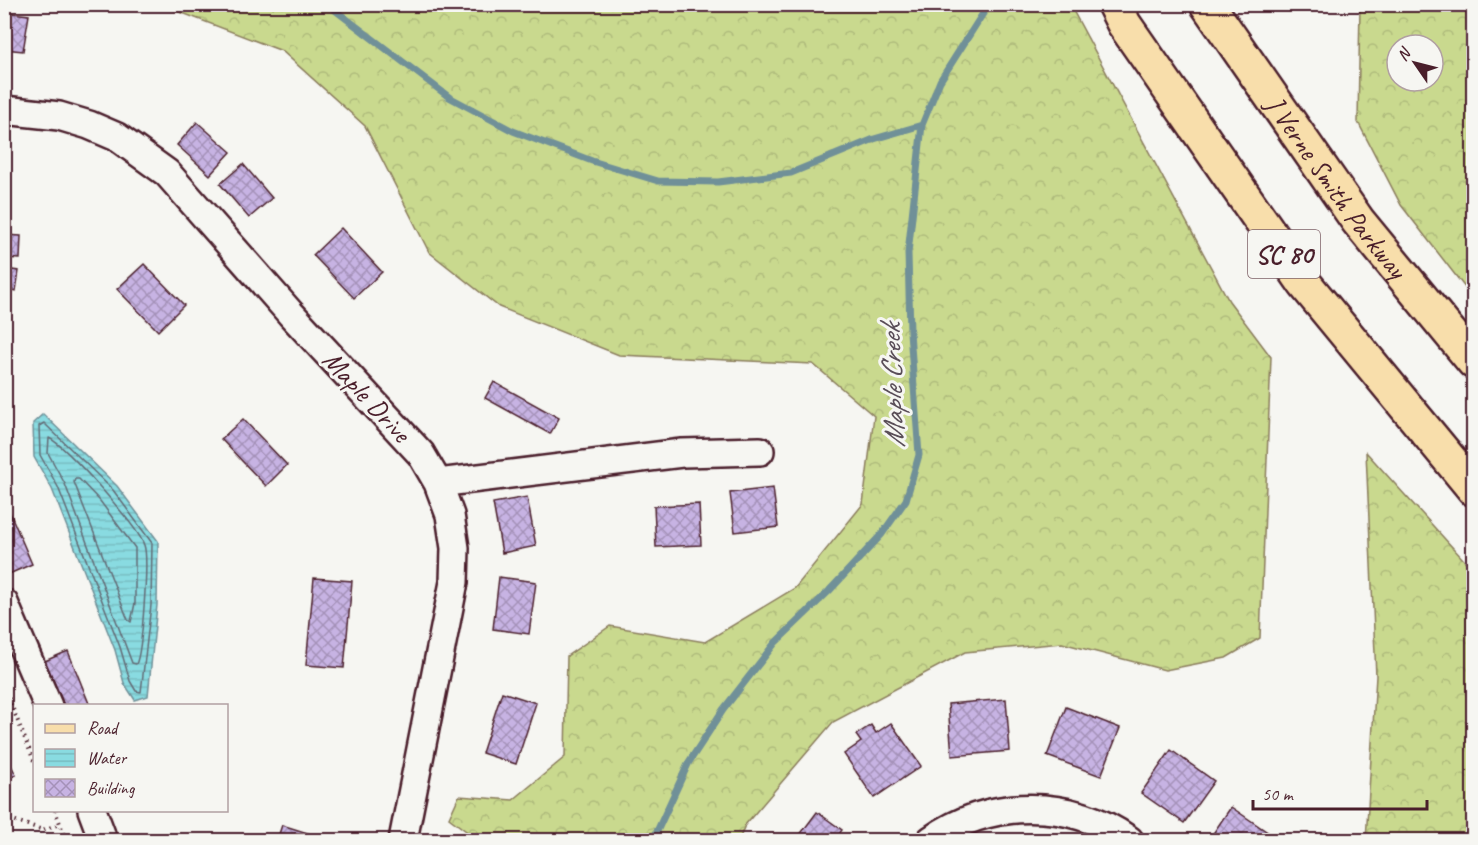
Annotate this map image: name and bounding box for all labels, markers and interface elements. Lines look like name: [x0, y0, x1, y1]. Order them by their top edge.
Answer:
north arrow: [1385, 33, 1445, 93]
text: N: [1392, 43, 1416, 65]
street label: J Verne Smith Parkway: [1257, 87, 1417, 287]
road number: SC 80: [1248, 230, 1320, 278]
water label: Maple Creek: [871, 318, 913, 449]
street label: Maple Drive: [316, 343, 420, 451]
legend: [33, 704, 228, 812]
text: Road: [87, 717, 120, 739]
text: Water: [87, 747, 128, 769]
scale bar: [1253, 773, 1427, 811]
text: Building: [87, 777, 136, 799]
text: 50 m: [1262, 783, 1295, 805]

